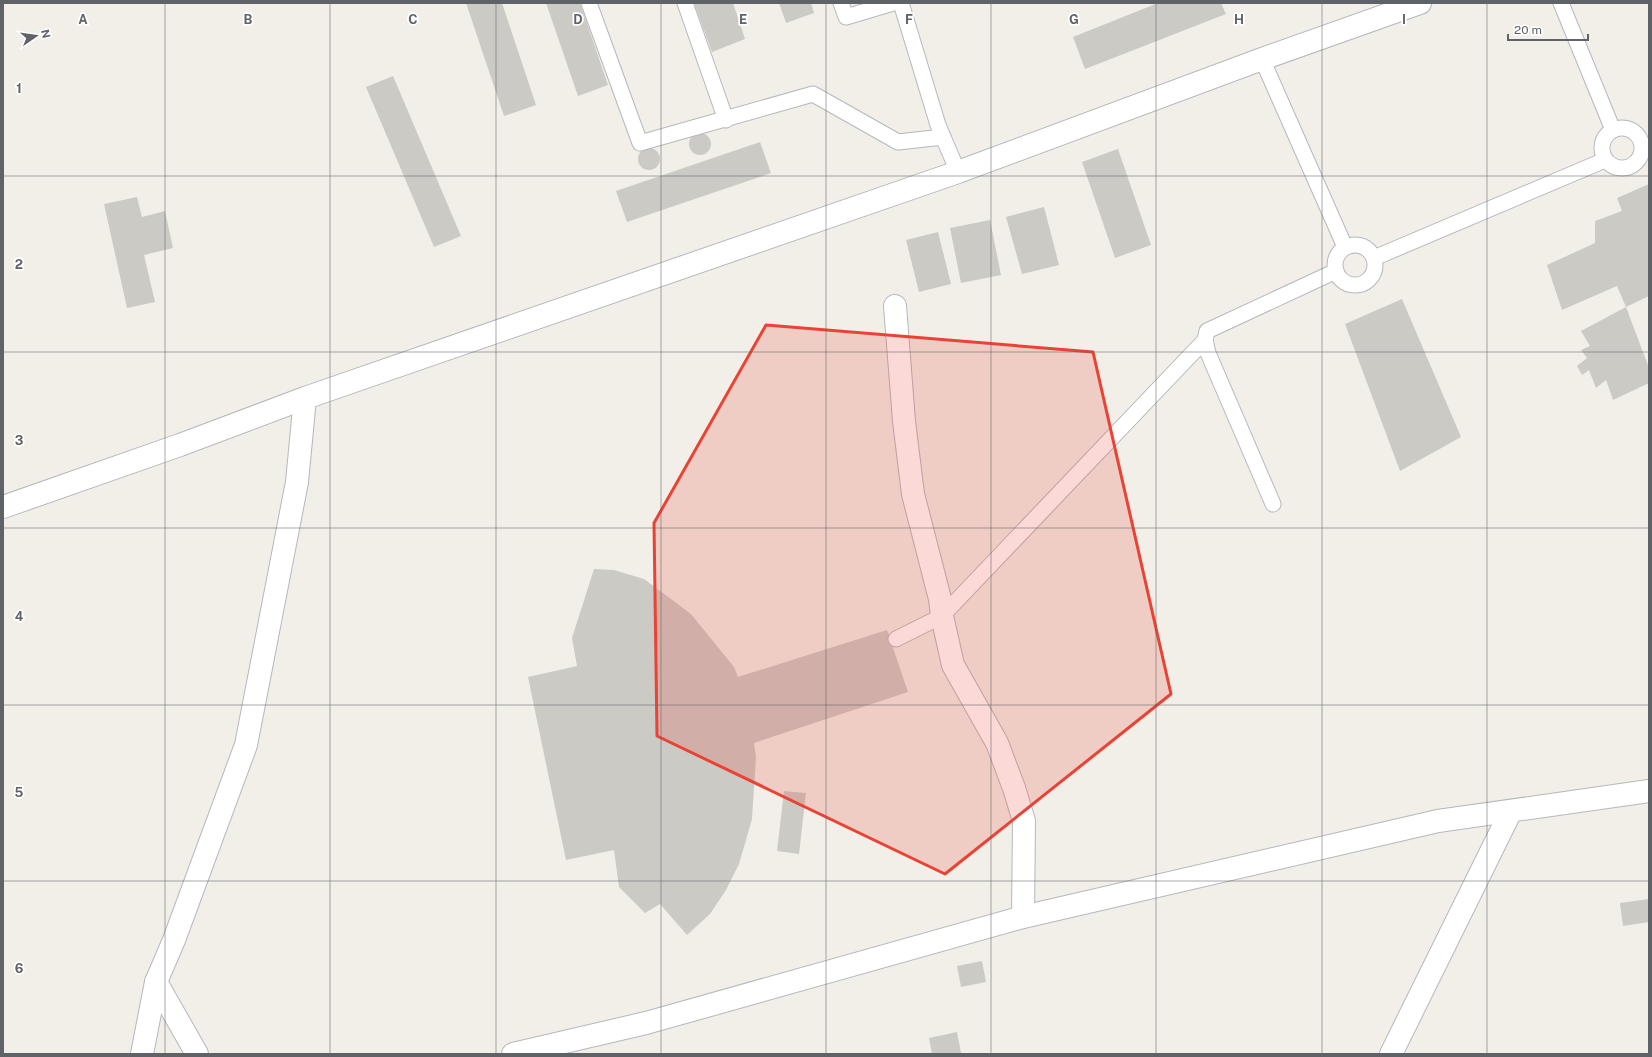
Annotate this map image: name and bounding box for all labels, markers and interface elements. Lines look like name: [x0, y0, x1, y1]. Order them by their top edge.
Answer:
text: A: [78, 12, 88, 27]
text: B: [244, 12, 253, 27]
text: C: [408, 12, 418, 27]
text: D: [573, 12, 583, 27]
text: E: [739, 12, 747, 27]
text: F: [905, 12, 913, 27]
text: G: [1069, 12, 1079, 27]
text: H: [1234, 12, 1244, 27]
text: I: [1402, 12, 1406, 27]
north arrow: [16, 16, 56, 56]
scale bar: [1508, 16, 1588, 42]
text: 20 m: [1514, 23, 1542, 37]
text: N: [39, 28, 53, 39]
text: 1: [16, 81, 22, 96]
text: 2: [15, 257, 23, 272]
text: 3: [15, 433, 24, 448]
text: 4: [15, 609, 24, 624]
text: 5: [15, 785, 24, 800]
text: 6: [15, 961, 24, 976]

